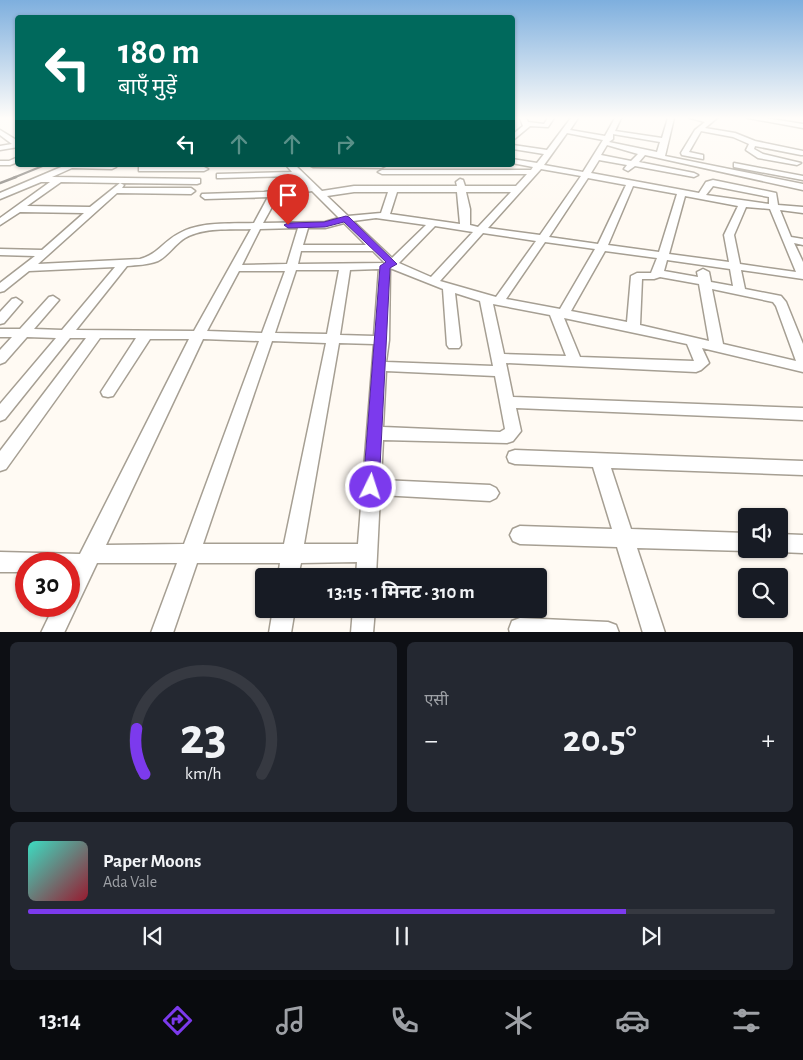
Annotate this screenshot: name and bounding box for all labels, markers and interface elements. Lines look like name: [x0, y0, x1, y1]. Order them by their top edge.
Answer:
icon: left: [35, 35, 100, 100]
text: 180 m: [118, 35, 200, 70]
text: बाएँ मुड़ें: [118, 76, 177, 98]
icon: left: [172, 130, 200, 158]
icon: ahead: [225, 130, 253, 158]
icon: ahead: [278, 130, 306, 158]
icon: right: [331, 130, 359, 158]
pin: [267, 174, 309, 225]
icon: arrive: [274, 181, 302, 209]
position arrow: [344, 460, 396, 512]
map controls: [738, 508, 788, 618]
button: sound: [738, 508, 788, 558]
speed limit sign: 30: [15, 552, 80, 617]
button: search: [738, 568, 788, 618]
text: 13:15 · 1 मिनट · 310 m: [327, 583, 475, 602]
text: एसी: [425, 692, 448, 708]
text: 23: [180, 711, 227, 763]
text: 20.5°: [563, 721, 637, 759]
text: −: [425, 727, 438, 755]
text: +: [762, 727, 775, 755]
text: km/h: [185, 765, 222, 783]
text: Paper Moons: [103, 852, 201, 871]
text: Ada Vale: [103, 874, 157, 890]
icon: previous: [139, 922, 167, 950]
icon: pause: [388, 922, 416, 950]
icon: next: [637, 922, 665, 950]
icon: directions: [160, 1003, 195, 1038]
icon: music: [273, 1003, 308, 1038]
icon: phone: [387, 1003, 422, 1038]
icon: climate: [501, 1003, 536, 1038]
icon: car: [615, 1003, 650, 1038]
icon: filters: [729, 1003, 764, 1038]
text: 13:14: [39, 1009, 81, 1031]

